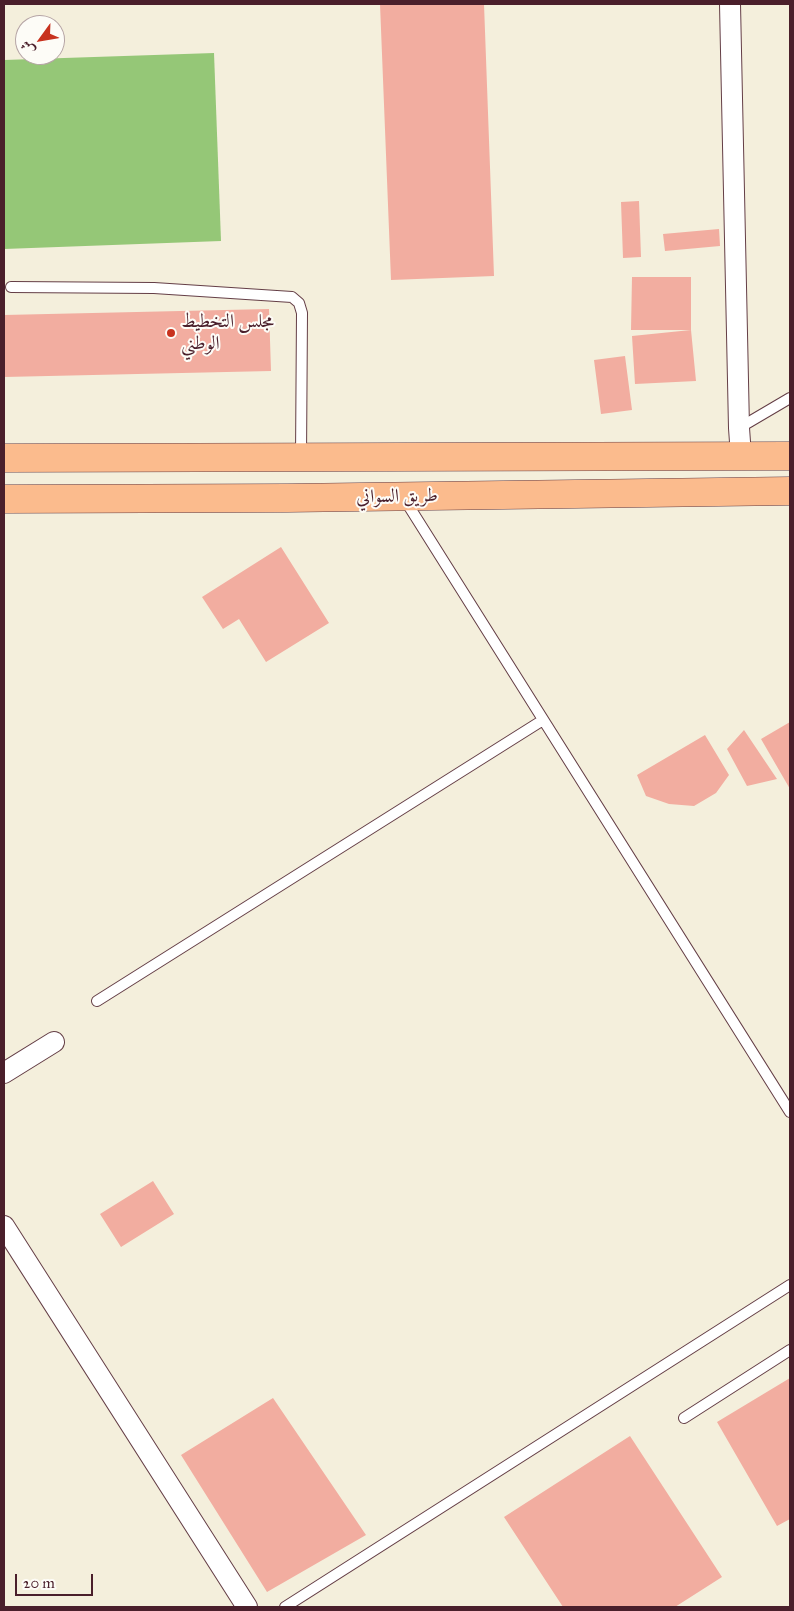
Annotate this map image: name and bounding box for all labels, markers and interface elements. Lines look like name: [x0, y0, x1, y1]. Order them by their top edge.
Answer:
north arrow: [15, 15, 65, 65]
text: ش: [17, 37, 39, 58]
place label: مجلس التخطيط الوطني: [181, 311, 274, 355]
marker: مجلس التخطيط الوطني: [165, 327, 177, 339]
street label: طريق السواني: [356, 485, 438, 509]
scale bar: [18, 1564, 95, 1596]
text: 20 m: [23, 1574, 55, 1592]

